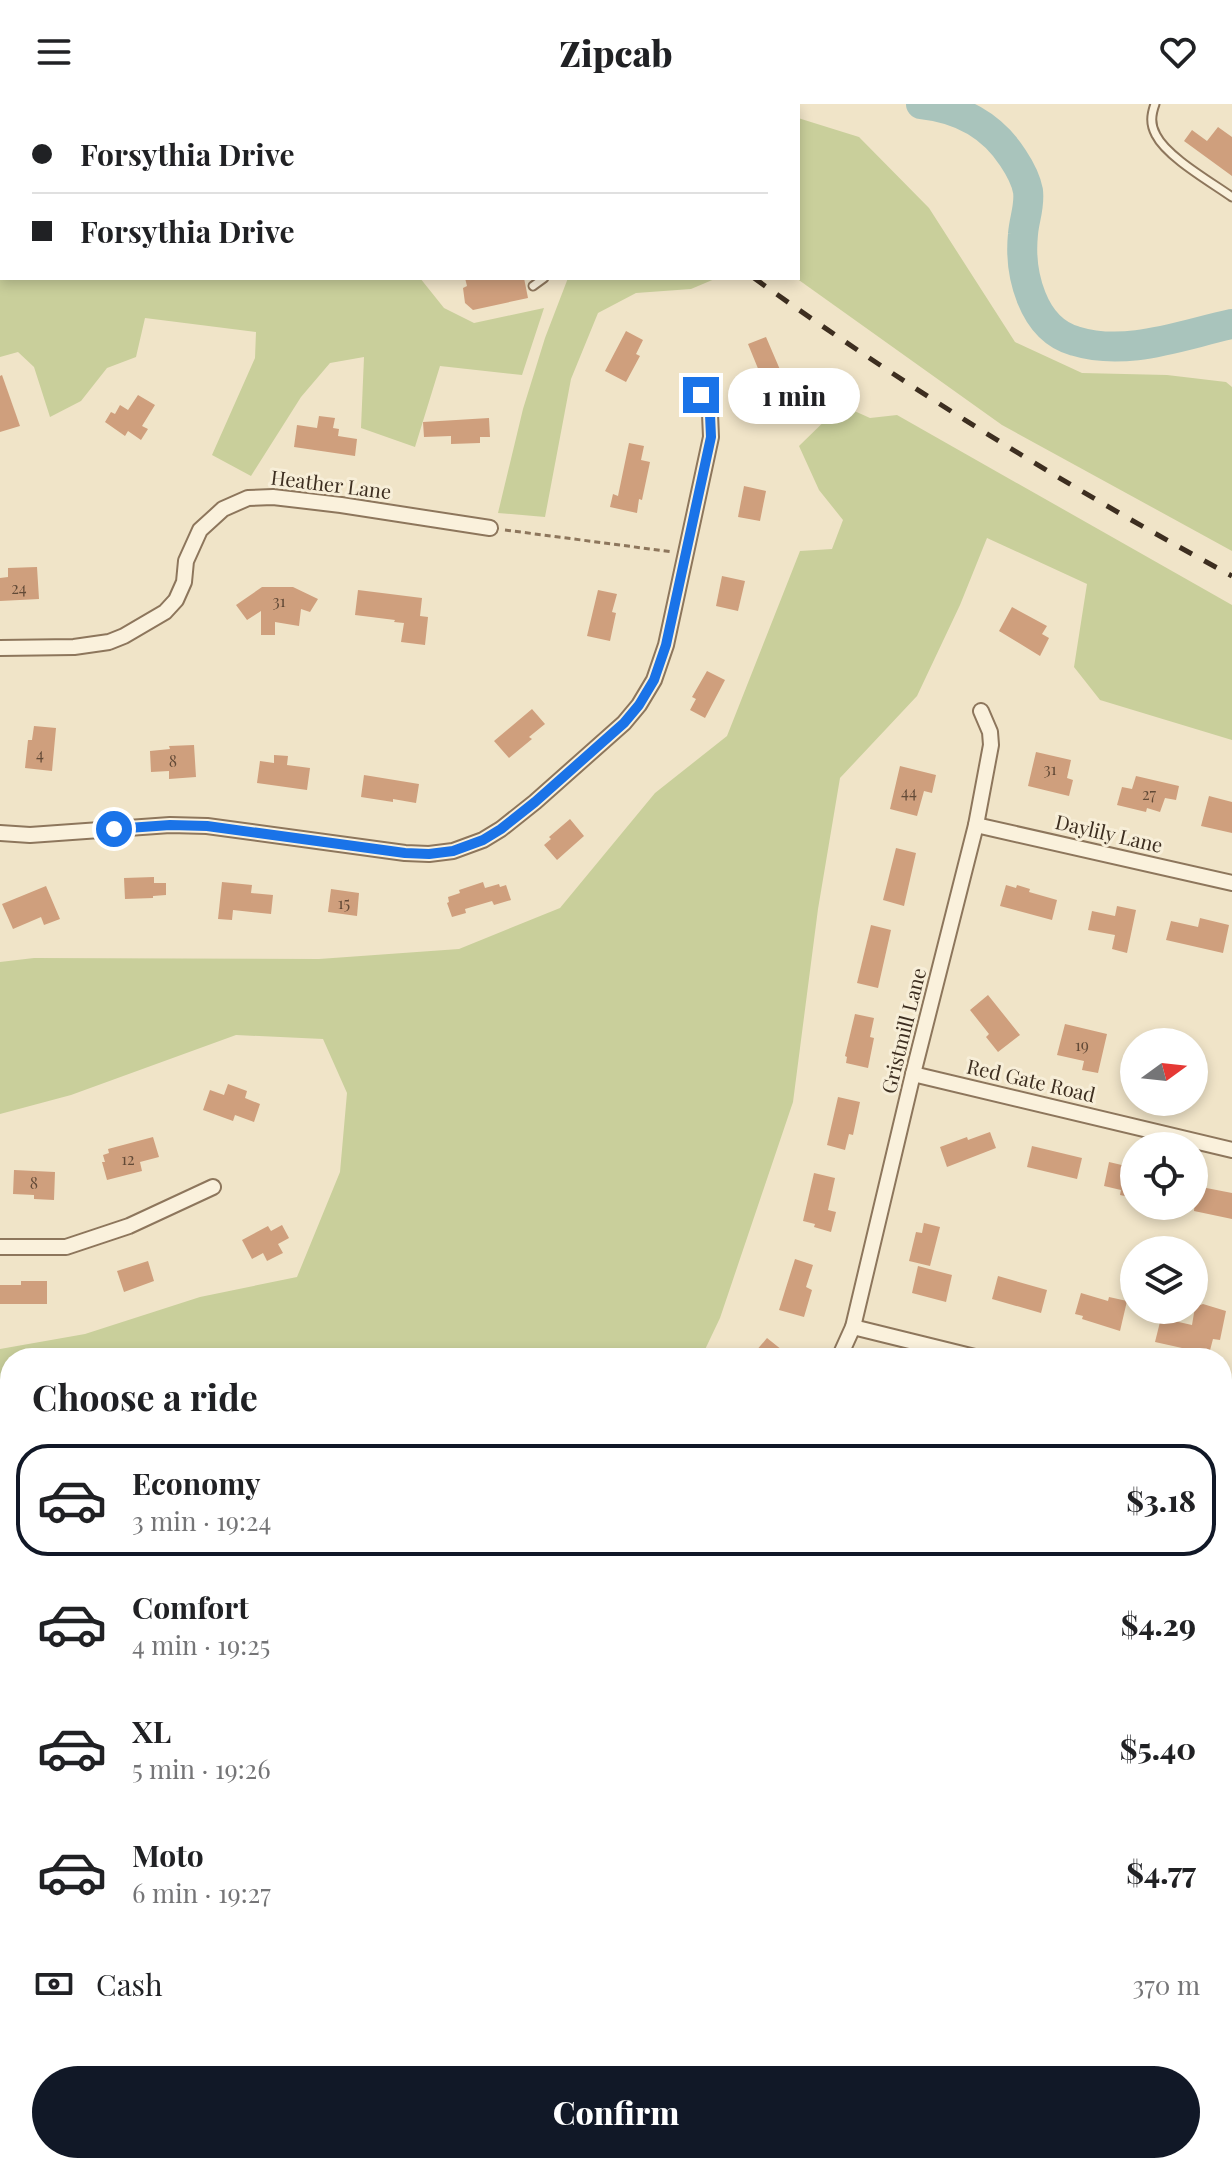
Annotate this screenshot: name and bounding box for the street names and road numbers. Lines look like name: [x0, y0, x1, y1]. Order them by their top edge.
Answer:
street label: Heather Lane: [269, 463, 393, 504]
street label: Daylily Lane: [1053, 807, 1166, 858]
street label: Gristmill Lane: [874, 965, 931, 1096]
street label: Red Gate Road: [964, 1052, 1099, 1108]

